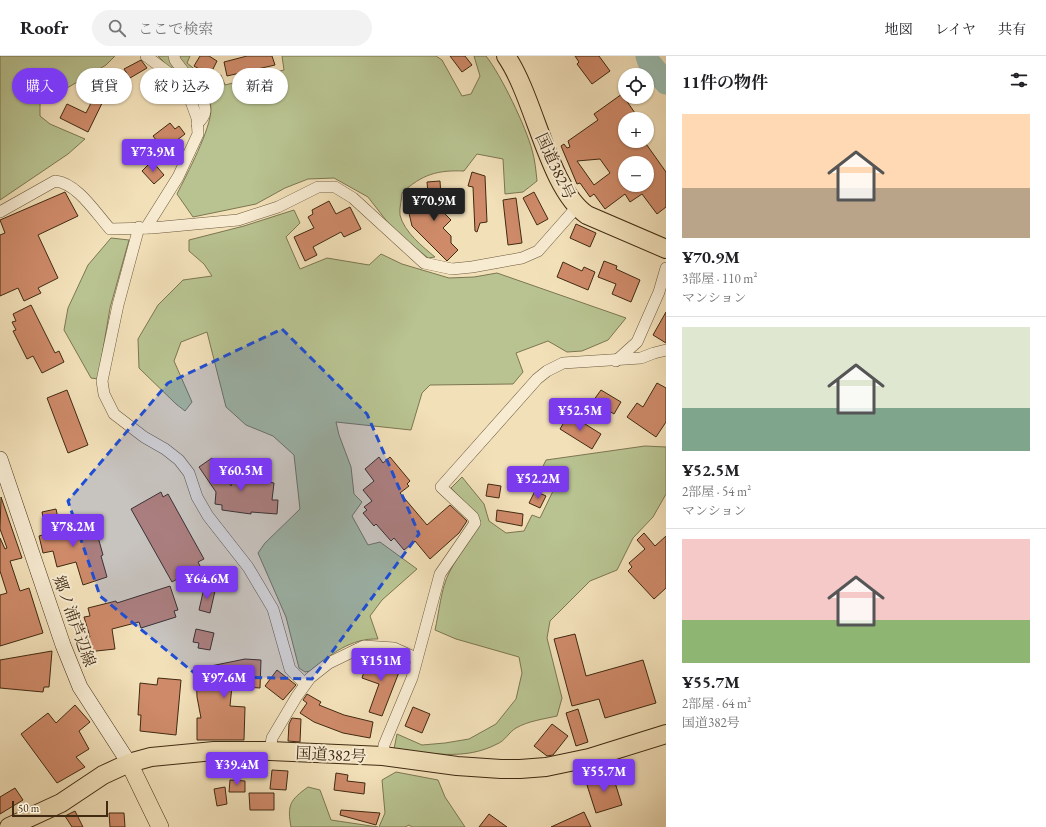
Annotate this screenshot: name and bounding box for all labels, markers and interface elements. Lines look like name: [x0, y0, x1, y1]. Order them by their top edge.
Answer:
search box: [92, 10, 372, 46]
text: Roofr: [20, 15, 68, 40]
icon: search: [106, 17, 128, 39]
text: ここで検索: [138, 19, 213, 38]
text: 地図: [885, 20, 913, 38]
text: レイヤ: [935, 20, 976, 38]
text: 共有: [998, 20, 1026, 38]
chip: 購入: [12, 68, 68, 104]
chip: 賃貸: [76, 68, 132, 104]
chip: 絞り込み: [140, 68, 224, 104]
chip: 新着: [232, 68, 288, 104]
map controls: [618, 68, 654, 192]
button: locate: [618, 68, 654, 104]
icon: filters: [1008, 69, 1030, 91]
text: 11件の物件: [682, 71, 768, 93]
button: +: [618, 112, 654, 148]
street label: 国道382号: [531, 130, 580, 203]
pin: ¥73.9M: [120, 139, 186, 173]
icon: home: [820, 140, 892, 212]
text: ¥73.9M: [131, 143, 175, 160]
button: −: [618, 156, 654, 192]
pin: ¥70.9M: [401, 188, 467, 222]
text: ¥70.9M: [412, 192, 456, 209]
text: ¥70.9M: [682, 246, 740, 268]
text: 3部屋 · 110 m²: [682, 270, 757, 287]
text: マンション: [682, 289, 746, 306]
icon: home: [820, 353, 892, 425]
pin: ¥52.5M: [547, 398, 613, 432]
text: ¥52.5M: [558, 402, 602, 419]
pin: ¥60.5M: [208, 458, 274, 492]
text: ¥52.5M: [682, 459, 740, 481]
text: ¥60.5M: [219, 462, 263, 479]
pin: ¥52.2M: [505, 466, 571, 500]
text: ¥52.2M: [516, 470, 560, 487]
text: 2部屋 · 54 m²: [682, 483, 751, 500]
text: マンション: [682, 502, 746, 519]
pin: ¥78.2M: [40, 514, 106, 548]
text: ¥78.2M: [51, 518, 95, 535]
icon: home: [820, 565, 892, 637]
pin: ¥64.6M: [174, 566, 240, 600]
text: ¥64.6M: [185, 570, 229, 587]
street label: 郷ノ浦芦辺線: [48, 572, 101, 670]
pin: ¥151M: [353, 648, 409, 682]
text: ¥151M: [360, 652, 402, 669]
pin: ¥97.6M: [191, 665, 257, 699]
text: ¥97.6M: [202, 669, 246, 686]
text: ¥55.7M: [682, 671, 740, 693]
text: 2部屋 · 64 m²: [682, 695, 751, 712]
text: 国道382号: [682, 714, 740, 731]
street label: 国道382号: [295, 742, 367, 767]
pin: ¥39.4M: [204, 752, 270, 786]
text: ¥39.4M: [215, 756, 259, 773]
pin: ¥55.7M: [571, 759, 637, 793]
text: ¥55.7M: [582, 763, 626, 780]
scale bar: [12, 799, 108, 818]
text: 50 m: [18, 801, 39, 815]

